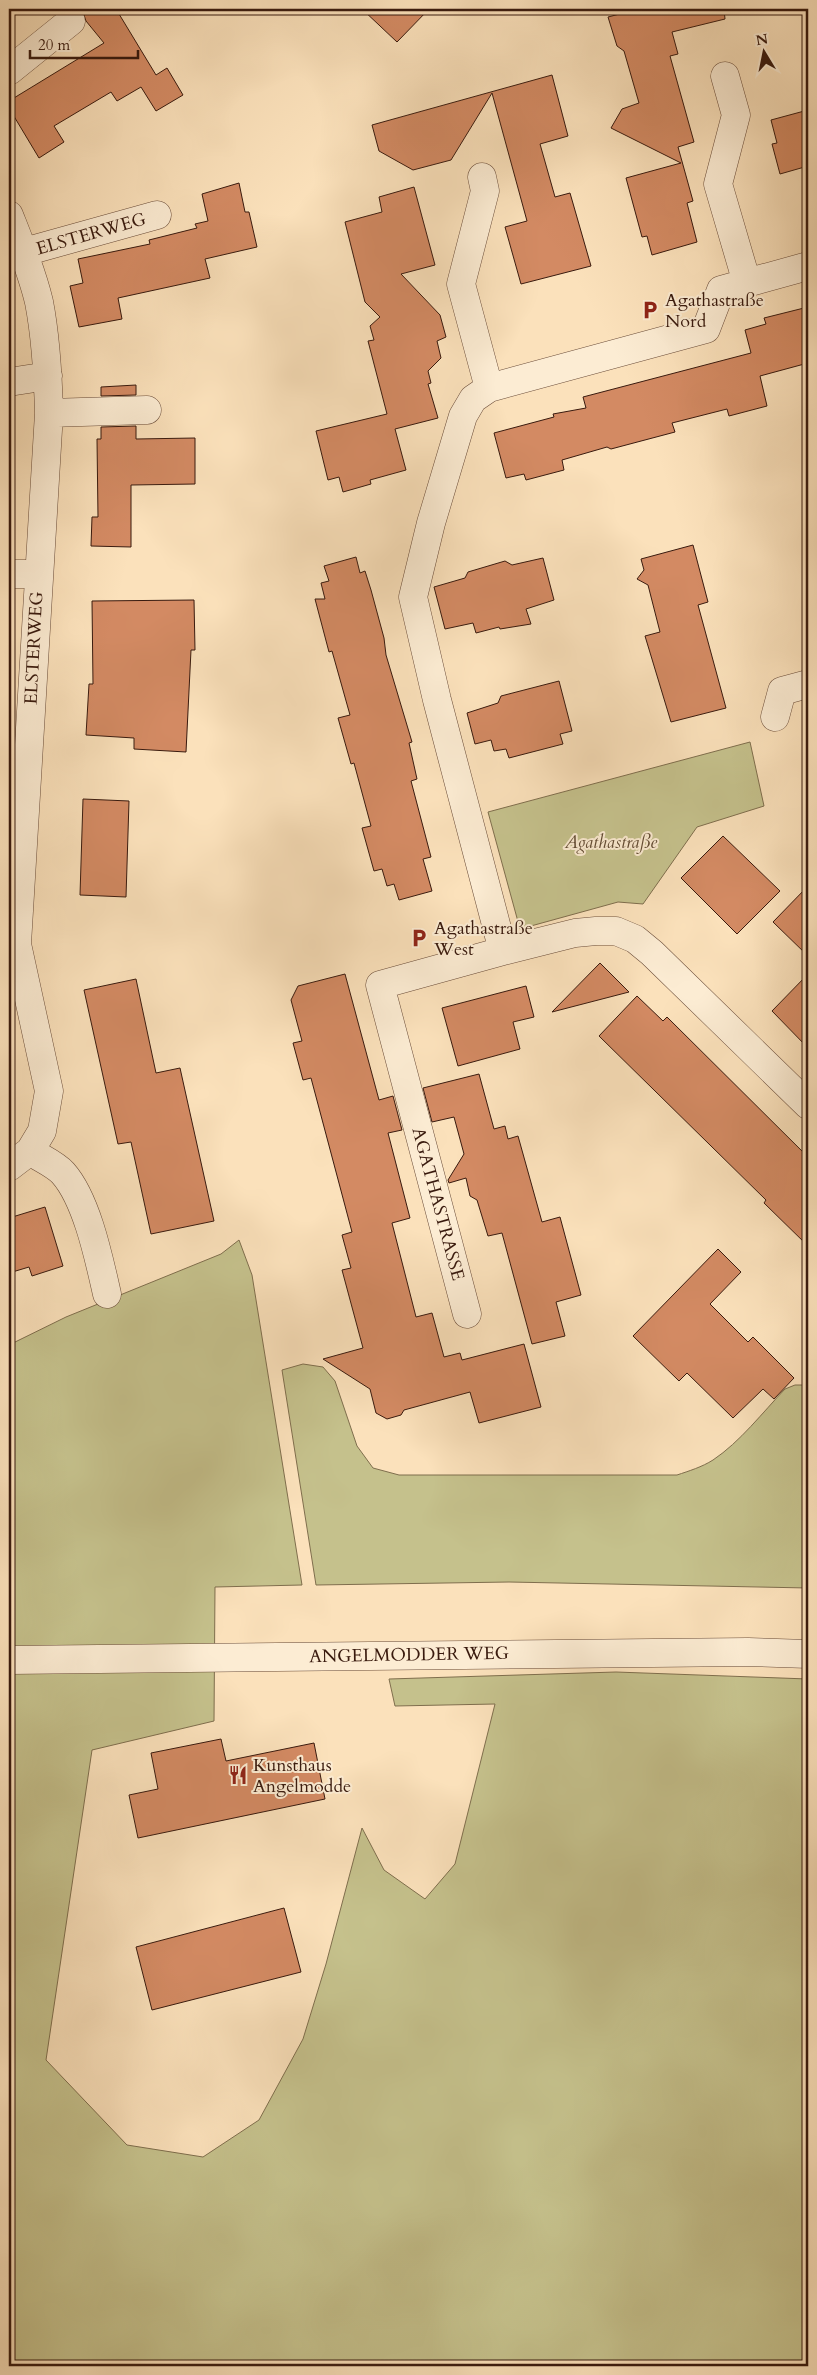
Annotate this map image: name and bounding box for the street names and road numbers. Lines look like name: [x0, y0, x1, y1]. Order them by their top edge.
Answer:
street label: ELSTERWEG: [33, 206, 149, 262]
street label: ELSTERWEG: [19, 591, 49, 705]
street label: AGATHASTRASSE: [406, 1125, 470, 1283]
street label: ANGELMODDER WEG: [309, 1641, 509, 1669]

